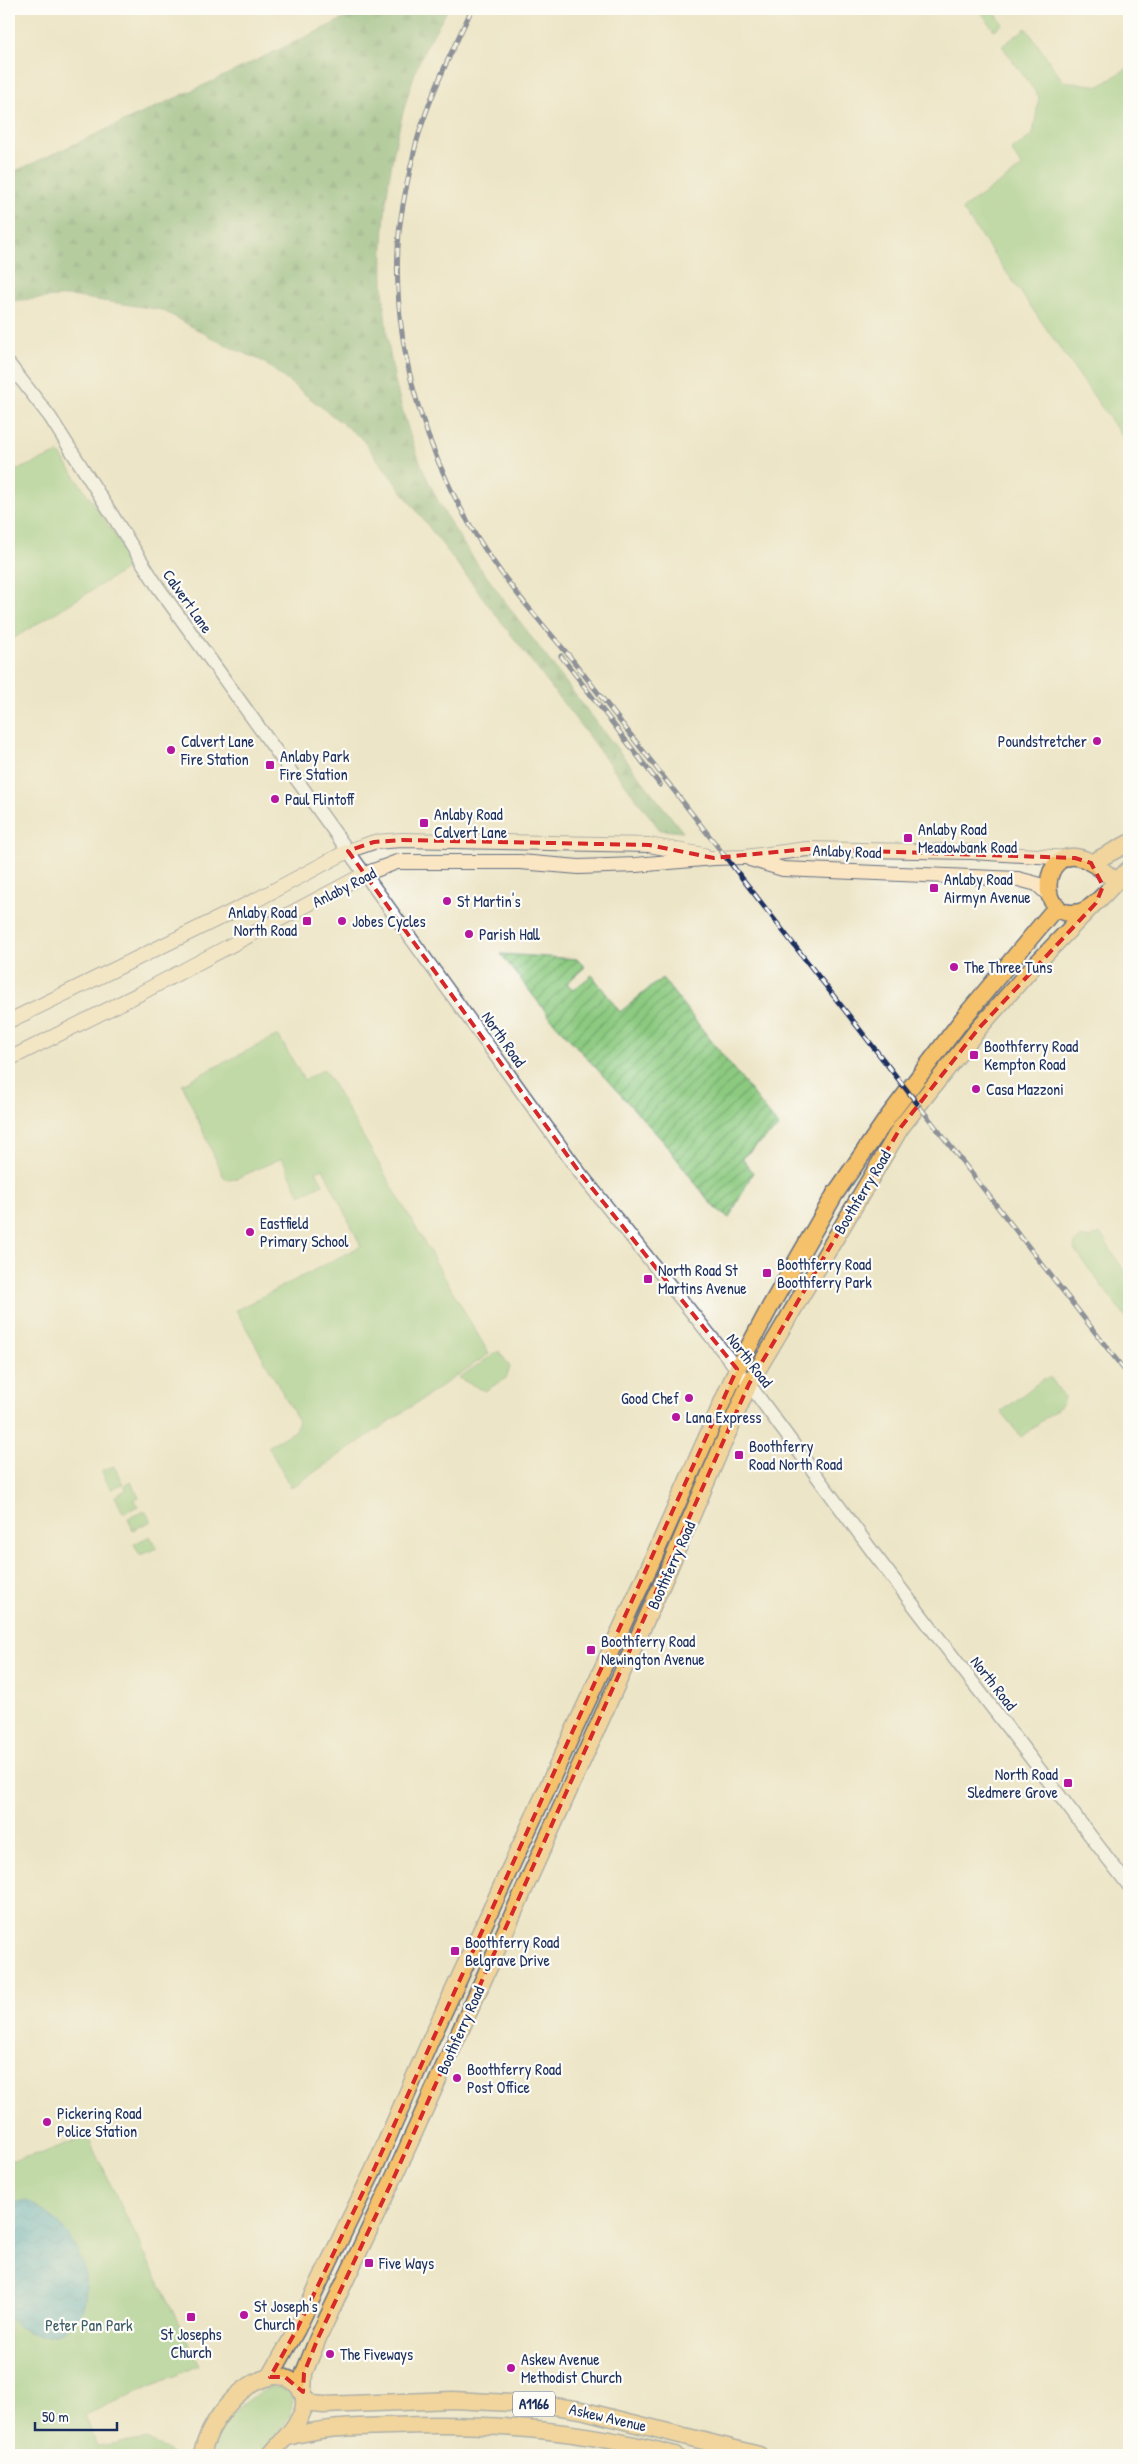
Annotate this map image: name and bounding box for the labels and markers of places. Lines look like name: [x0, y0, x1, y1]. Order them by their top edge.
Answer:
place label: Calvert Lane Fire Station: [180, 730, 255, 770]
place label: Poundstretcher: [998, 730, 1087, 752]
marker: Poundstretcher: [1091, 735, 1103, 747]
marker: Calvert Lane Fire Station: [165, 744, 177, 756]
place label: Anlaby Park Fire Station: [279, 745, 350, 785]
marker: Anlaby Park Fire Station: [264, 759, 276, 771]
place label: Paul Flintoff: [285, 788, 355, 810]
marker: Paul Flintoff: [269, 793, 281, 805]
place label: Anlaby Road Calvert Lane: [434, 803, 508, 843]
marker: Anlaby Road Calvert Lane: [418, 817, 430, 829]
place label: Anlaby Road Meadowbank Road: [918, 818, 1017, 858]
marker: Anlaby Road Meadowbank Road: [902, 832, 914, 844]
place label: Anlaby Road Airmyn Avenue: [944, 868, 1031, 908]
marker: Anlaby Road Airmyn Avenue: [928, 882, 940, 894]
place label: St Martin's: [457, 890, 521, 912]
marker: St Martin's: [441, 895, 453, 907]
place label: Anlaby Road North Road: [228, 901, 297, 941]
place label: Jobes Cycles: [352, 910, 426, 932]
marker: Anlaby Road North Road: [301, 915, 313, 927]
marker: Jobes Cycles: [336, 915, 348, 927]
place label: Parish Hall: [479, 923, 540, 945]
marker: Parish Hall: [463, 928, 475, 940]
place label: The Three Tuns: [964, 956, 1052, 978]
marker: The Three Tuns: [948, 961, 960, 973]
place label: Boothferry Road Kempton Road: [984, 1035, 1078, 1075]
marker: Boothferry Road Kempton Road: [968, 1049, 980, 1061]
place label: Casa Mazzoni: [986, 1078, 1064, 1100]
marker: Casa Mazzoni: [970, 1083, 982, 1095]
place label: Eastfield Primary School: [260, 1212, 349, 1252]
marker: Eastfield Primary School: [244, 1226, 256, 1238]
place label: Boothferry Road Boothferry Park: [777, 1253, 872, 1293]
place label: North Road St Martins Avenue: [658, 1259, 747, 1299]
marker: Boothferry Road Boothferry Park: [761, 1267, 773, 1279]
marker: North Road St Martins Avenue: [642, 1273, 654, 1285]
place label: Good Chef: [621, 1387, 679, 1409]
marker: Good Chef: [683, 1392, 695, 1404]
place label: Lana Express: [686, 1406, 761, 1428]
marker: Lana Express: [670, 1411, 682, 1423]
place label: Boothferry Road North Road: [749, 1435, 842, 1475]
marker: Boothferry Road North Road: [733, 1449, 745, 1461]
place label: Boothferry Road Newington Avenue: [601, 1630, 705, 1670]
marker: Boothferry Road Newington Avenue: [585, 1644, 597, 1656]
place label: North Road Sledmere Grove: [967, 1763, 1059, 1803]
marker: North Road Sledmere Grove: [1062, 1777, 1074, 1789]
place label: Boothferry Road Belgrave Drive: [465, 1931, 559, 1971]
marker: Boothferry Road Belgrave Drive: [449, 1945, 461, 1957]
place label: Boothferry Road Post Office: [467, 2058, 561, 2098]
marker: Boothferry Road Post Office: [451, 2072, 463, 2084]
place label: Pickering Road Police Station: [57, 2102, 142, 2142]
marker: Pickering Road Police Station: [41, 2116, 53, 2128]
place label: Five Ways: [378, 2252, 434, 2274]
marker: Five Ways: [363, 2257, 375, 2269]
place label: St Joseph's Church: [254, 2295, 318, 2335]
marker: St Joseph's Church: [238, 2309, 250, 2321]
marker: St Josephs Church: [185, 2311, 197, 2323]
place label: St Josephs Church: [160, 2323, 222, 2363]
place label: The Fiveways: [340, 2343, 413, 2365]
marker: The Fiveways: [324, 2348, 336, 2360]
place label: Askew Avenue Methodist Church: [521, 2348, 622, 2388]
marker: Askew Avenue Methodist Church: [505, 2362, 517, 2374]

